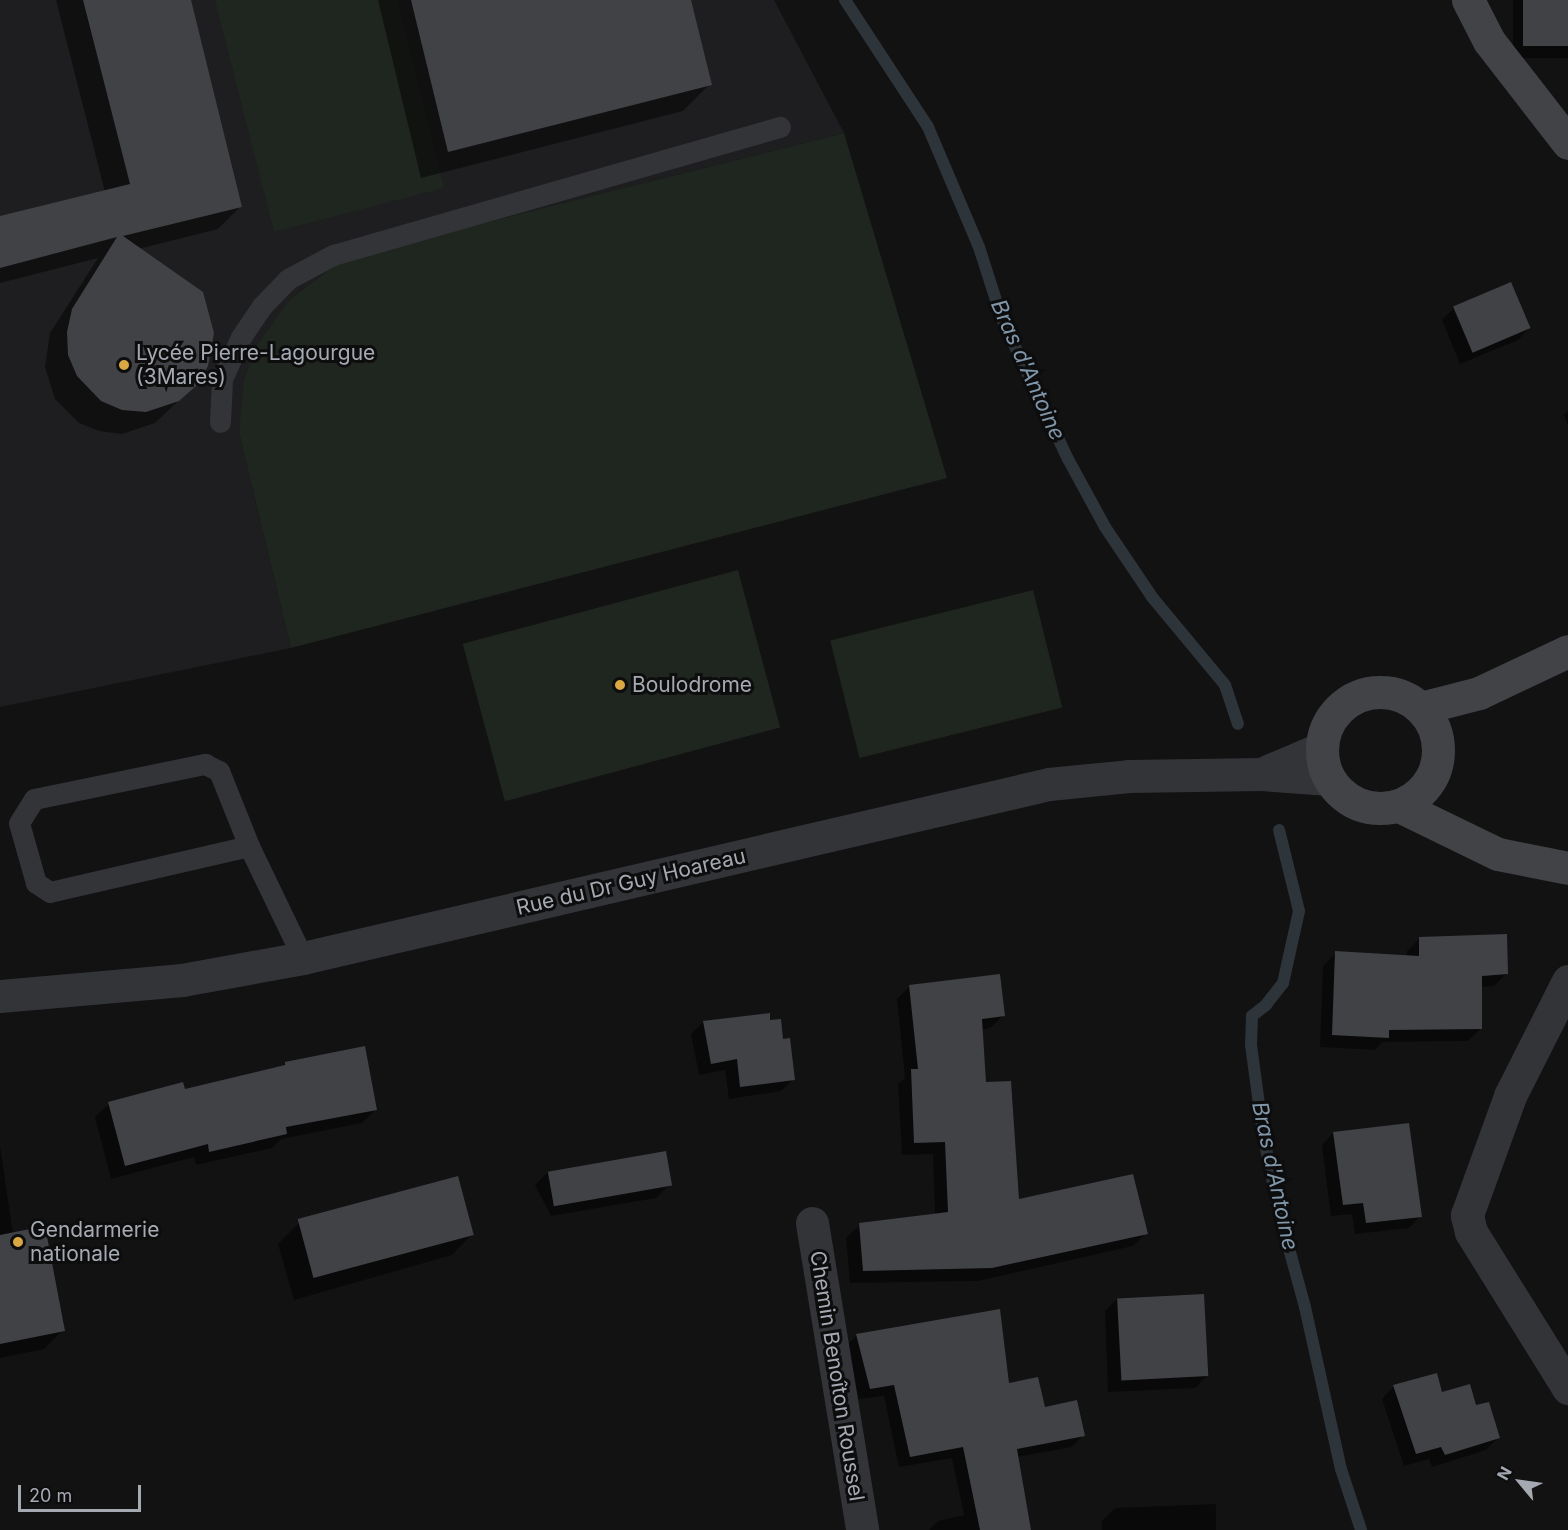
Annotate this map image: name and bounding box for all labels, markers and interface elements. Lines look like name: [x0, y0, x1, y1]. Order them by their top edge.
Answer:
water label: Bras d'Antoine: [985, 295, 1071, 445]
place label: Lycée Pierre-Lagourgue (3Mares): [136, 340, 375, 390]
marker: Lycée Pierre-Lagourgue (3Mares): [117, 358, 131, 372]
place label: Boulodrome: [632, 672, 752, 698]
marker: Boulodrome: [613, 678, 627, 692]
street label: Rue du Dr Guy Hoareau: [514, 843, 748, 921]
water label: Bras d'Antoine: [1246, 1099, 1304, 1253]
place label: Gendarmerie nationale: [30, 1217, 159, 1267]
marker: Gendarmerie nationale: [11, 1235, 25, 1249]
street label: Chemin Benoîton Roussel: [805, 1249, 869, 1503]
north arrow: [1490, 1452, 1550, 1512]
text: N: [1493, 1463, 1516, 1483]
scale bar: [21, 1473, 144, 1511]
text: 20 m: [29, 1485, 72, 1506]

